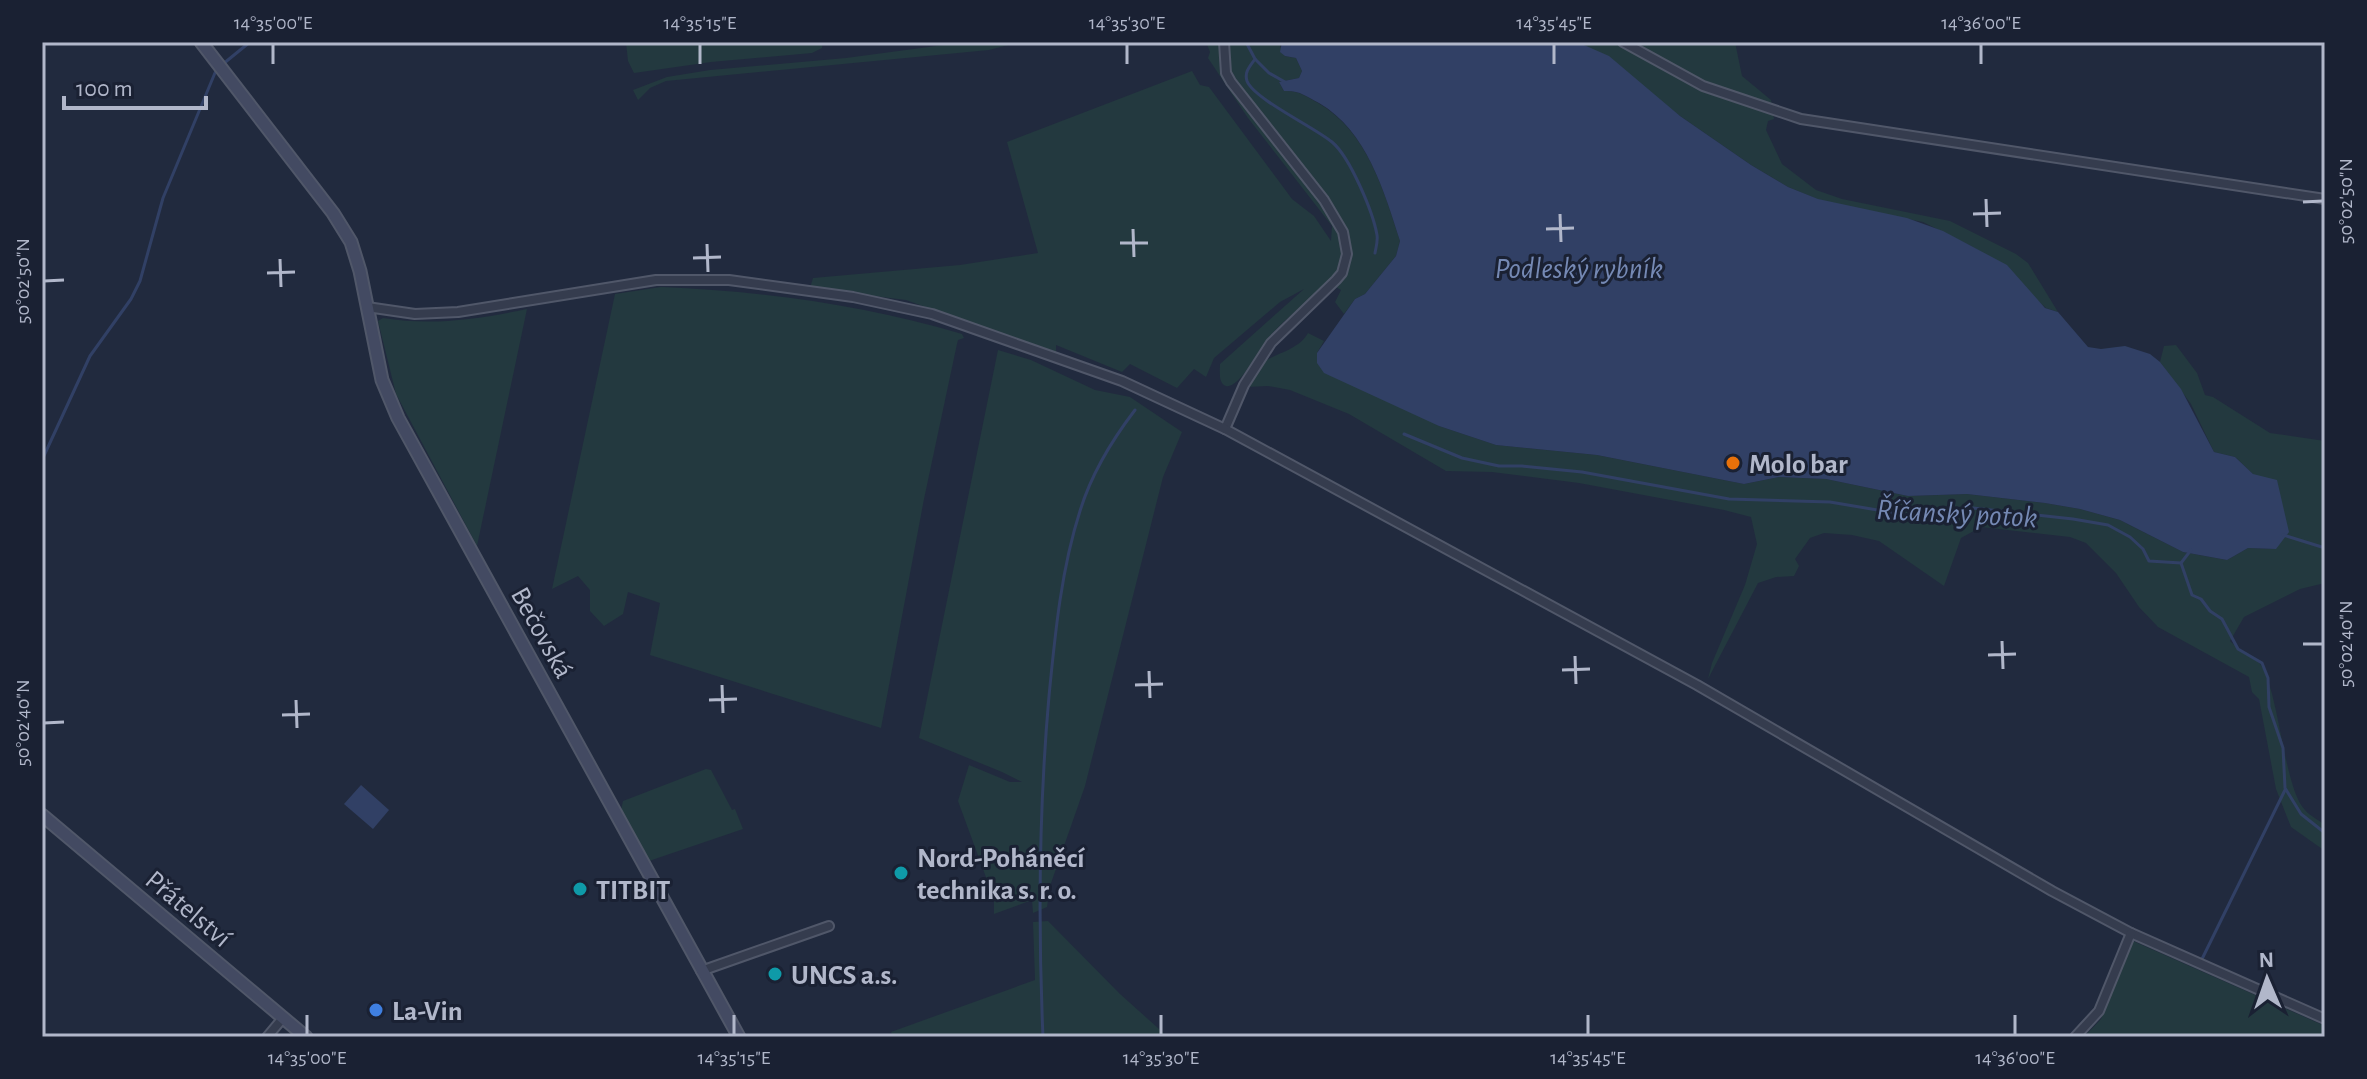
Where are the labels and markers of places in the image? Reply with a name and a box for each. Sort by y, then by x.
place label: Molo bar [1749,451,1848,479]
marker: Molo bar [1724,454,1742,472]
place label: Nord-Poháněcí technika s. r. o. [917,845,1085,905]
marker: Nord-Poháněcí technika s. r. o. [892,864,910,882]
place label: TITBIT [596,877,670,905]
marker: TITBIT [571,880,589,898]
place label: UNCS a.s. [791,962,897,990]
marker: UNCS a.s. [766,965,784,983]
place label: La-Vin [392,998,463,1026]
marker: La-Vin [367,1001,385,1019]

